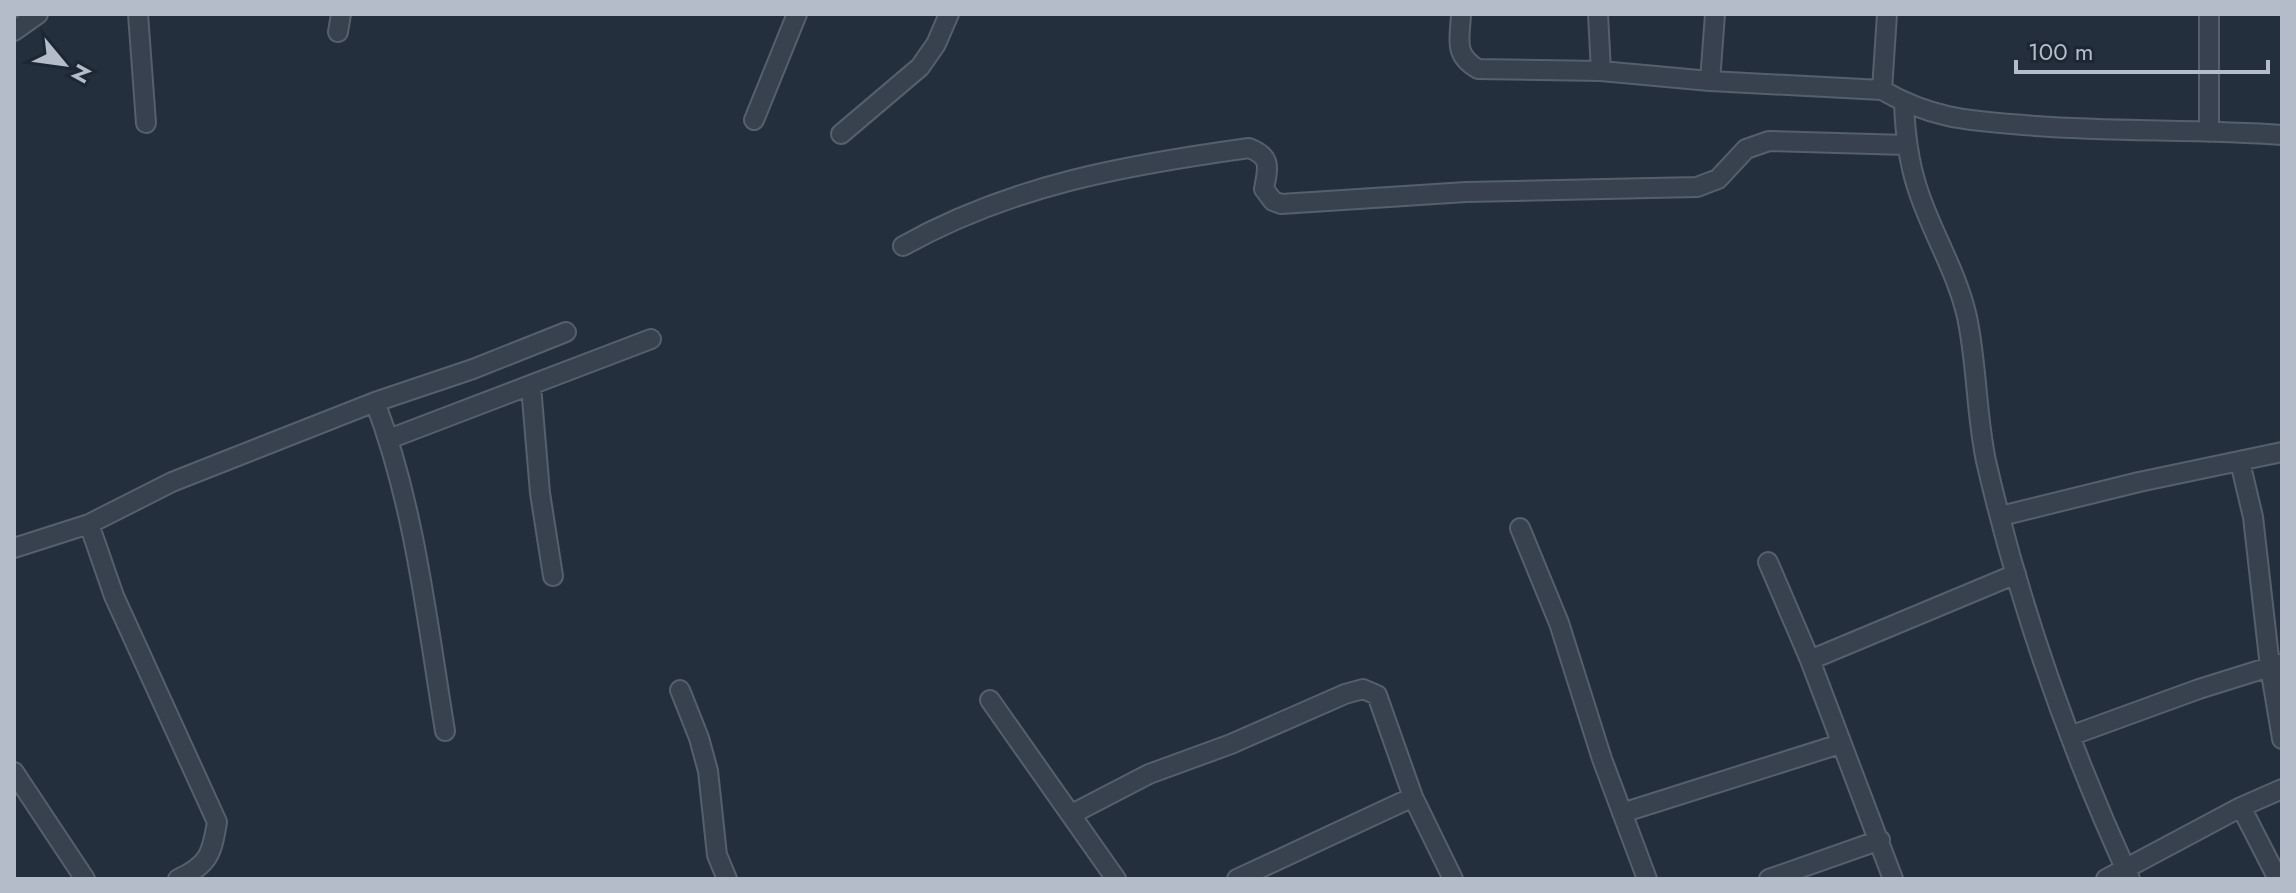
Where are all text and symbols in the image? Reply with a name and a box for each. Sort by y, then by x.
north arrow [24,24,104,104]
scale bar [2016,24,2268,74]
text: 100 m [2028,34,2094,69]
text: N [63,58,100,89]

